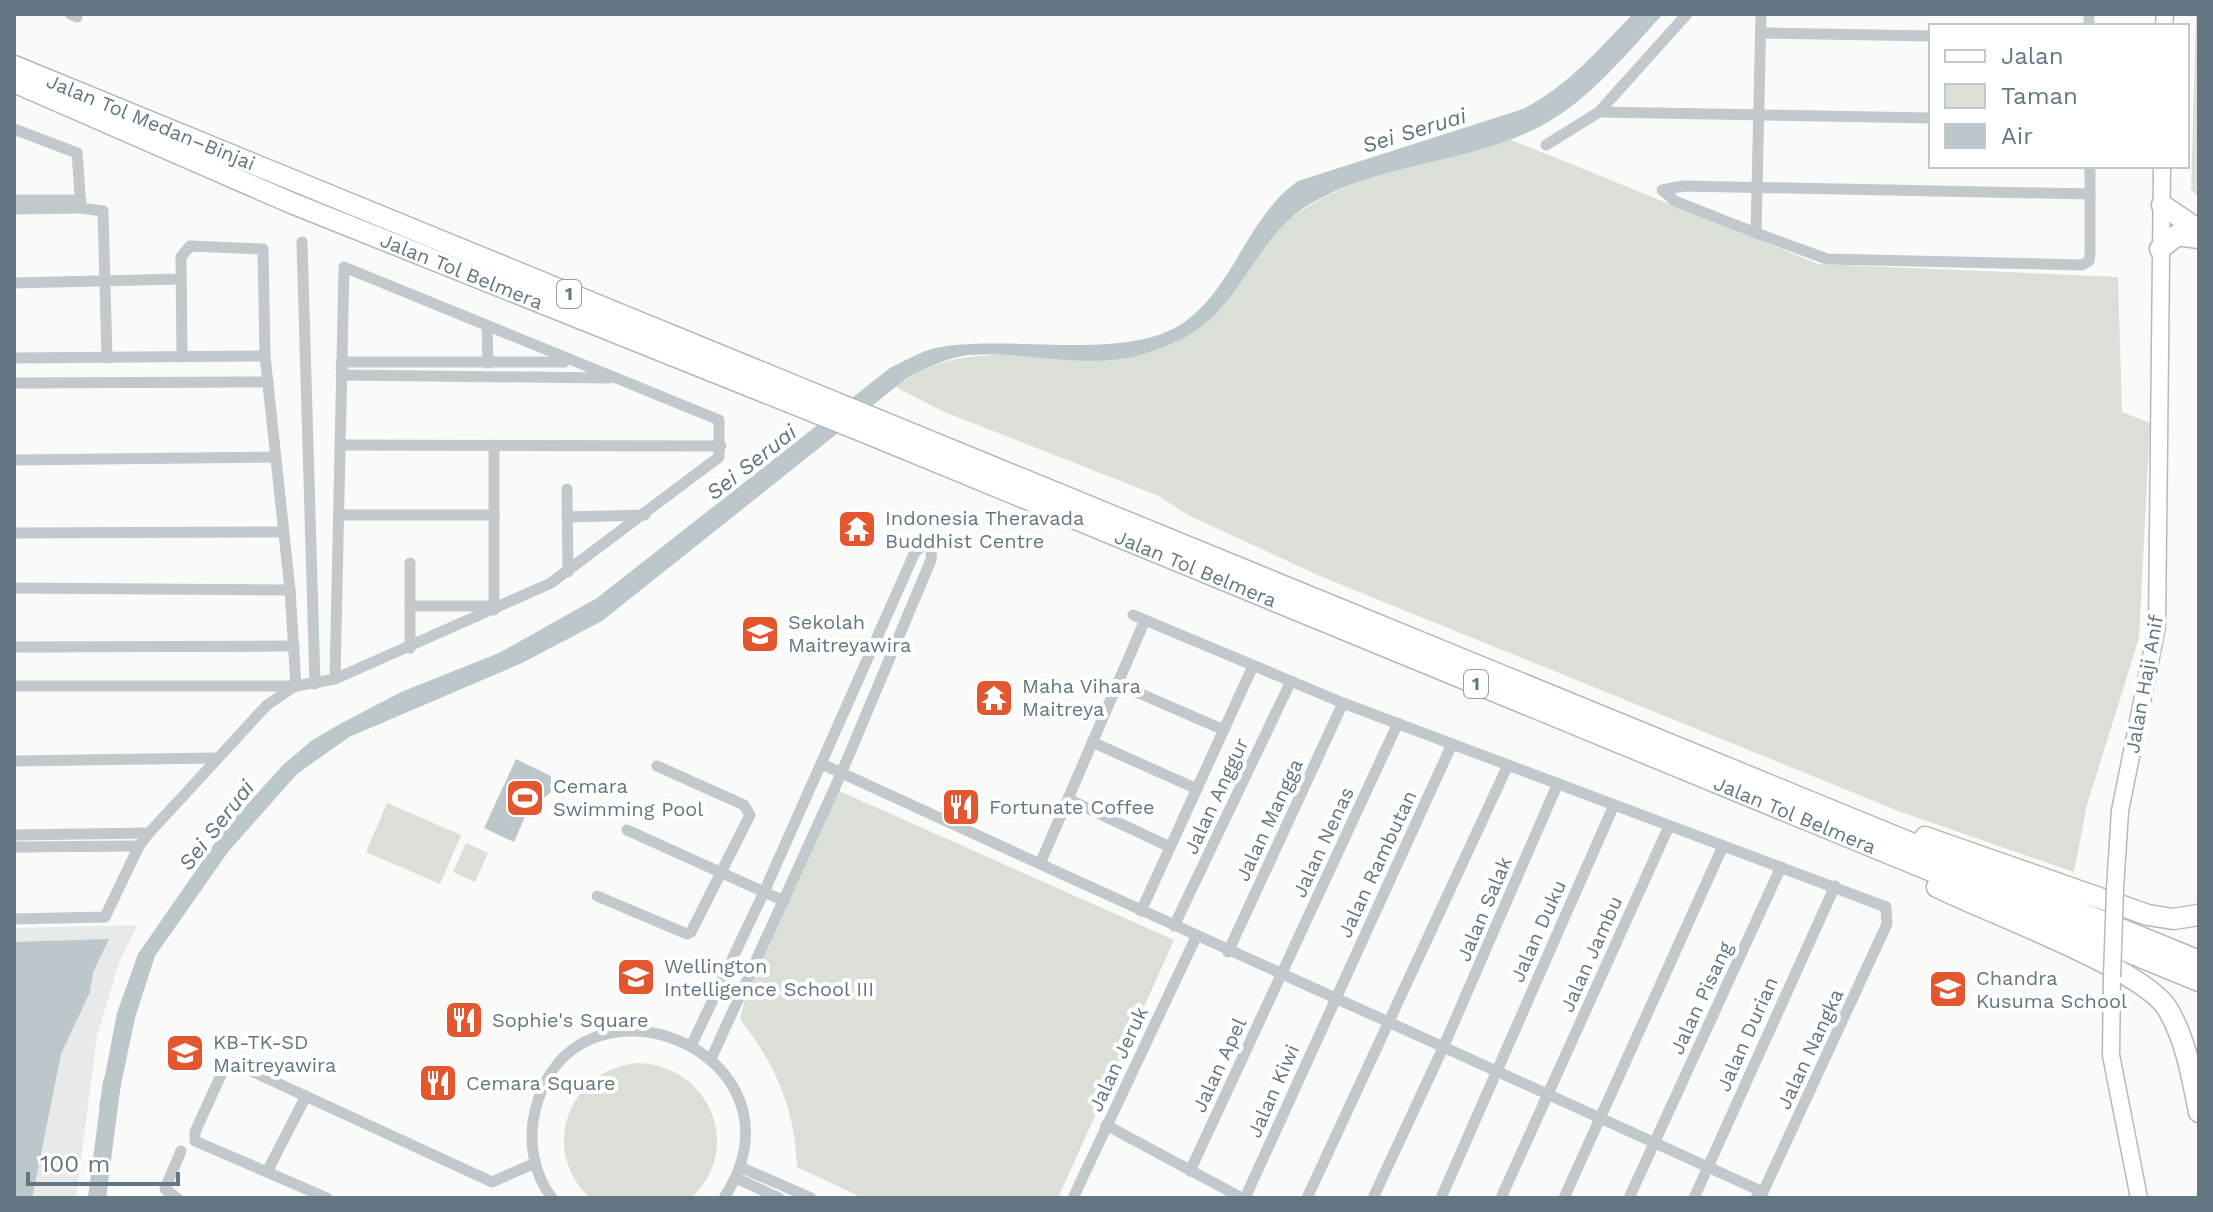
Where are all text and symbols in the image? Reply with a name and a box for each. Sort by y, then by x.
legend [1929,24,2189,168]
text: Jalan [2001,42,2064,70]
street label: Jalan Tol Medan–Binjai [43,69,259,176]
text: Taman [2001,82,2078,110]
water label: Sei Seruai [1359,102,1470,158]
text: Air [2001,122,2033,150]
street label: Jalan Tol Belmera [377,228,546,314]
road number: 1 [557,280,581,308]
water label: Sei Seruai [701,419,802,505]
place label: Indonesia Theravada Buddhist Centre [885,506,1084,553]
temple icon: Indonesia Theravada Buddhist Centre [836,508,878,550]
street label: Jalan Tol Belmera [1111,524,1280,612]
place label: Sekolah Maitreyawira [788,610,911,657]
school or university icon: Sekolah Maitreyawira [739,613,781,655]
street label: Jalan Haji Anif [2120,613,2168,755]
road number: 1 [1464,670,1488,698]
place label: Maha Vihara Maitreya [1022,674,1141,721]
temple icon: Maha Vihara Maitreya [973,677,1015,719]
street label: Jalan Anggur [1179,734,1253,858]
street label: Jalan Mangga [1230,755,1308,885]
street label: Jalan Tol Belmera [1710,771,1880,859]
water label: Sei Seruai [174,774,260,875]
place label: Cemara Swimming Pool [553,774,703,821]
sports icon: Cemara Swimming Pool [504,777,546,819]
street label: Jalan Nenas [1287,783,1359,901]
restaurant icon: Fortunate Coffee [940,786,982,828]
street label: Jalan Rambutan [1332,787,1422,941]
place label: Fortunate Coffee [989,795,1154,819]
street label: Jalan Salak [1451,853,1517,965]
street label: Jalan Duku [1505,876,1571,986]
street label: Jalan Jambu [1555,892,1627,1016]
street label: Jalan Pisang [1664,938,1738,1058]
place label: Wellington Intelligence School III [664,954,874,1001]
school or university icon: Wellington Intelligence School III [615,956,657,998]
place label: Chandra Kusuma School [1976,966,2127,1013]
school or university icon: Chandra Kusuma School [1927,968,1969,1010]
street label: Jalan Durian [1711,973,1783,1095]
street label: Jalan Nangka [1772,985,1848,1113]
restaurant icon: Sophie's Square [443,999,485,1041]
street label: Jalan Jeruk [1083,1003,1153,1115]
place label: Sophie's Square [492,1008,648,1032]
street label: Jalan Apel [1187,1014,1251,1116]
place label: KB-TK-SD Maitreyawira [213,1030,336,1077]
school or university icon: KB-TK-SD Maitreyawira [164,1032,206,1074]
street label: Jalan Kiwi [1242,1041,1304,1141]
restaurant icon: Cemara Square [417,1062,459,1104]
place label: Cemara Square [466,1071,616,1095]
scale bar [28,1136,178,1186]
text: 100 m [40,1150,110,1178]

